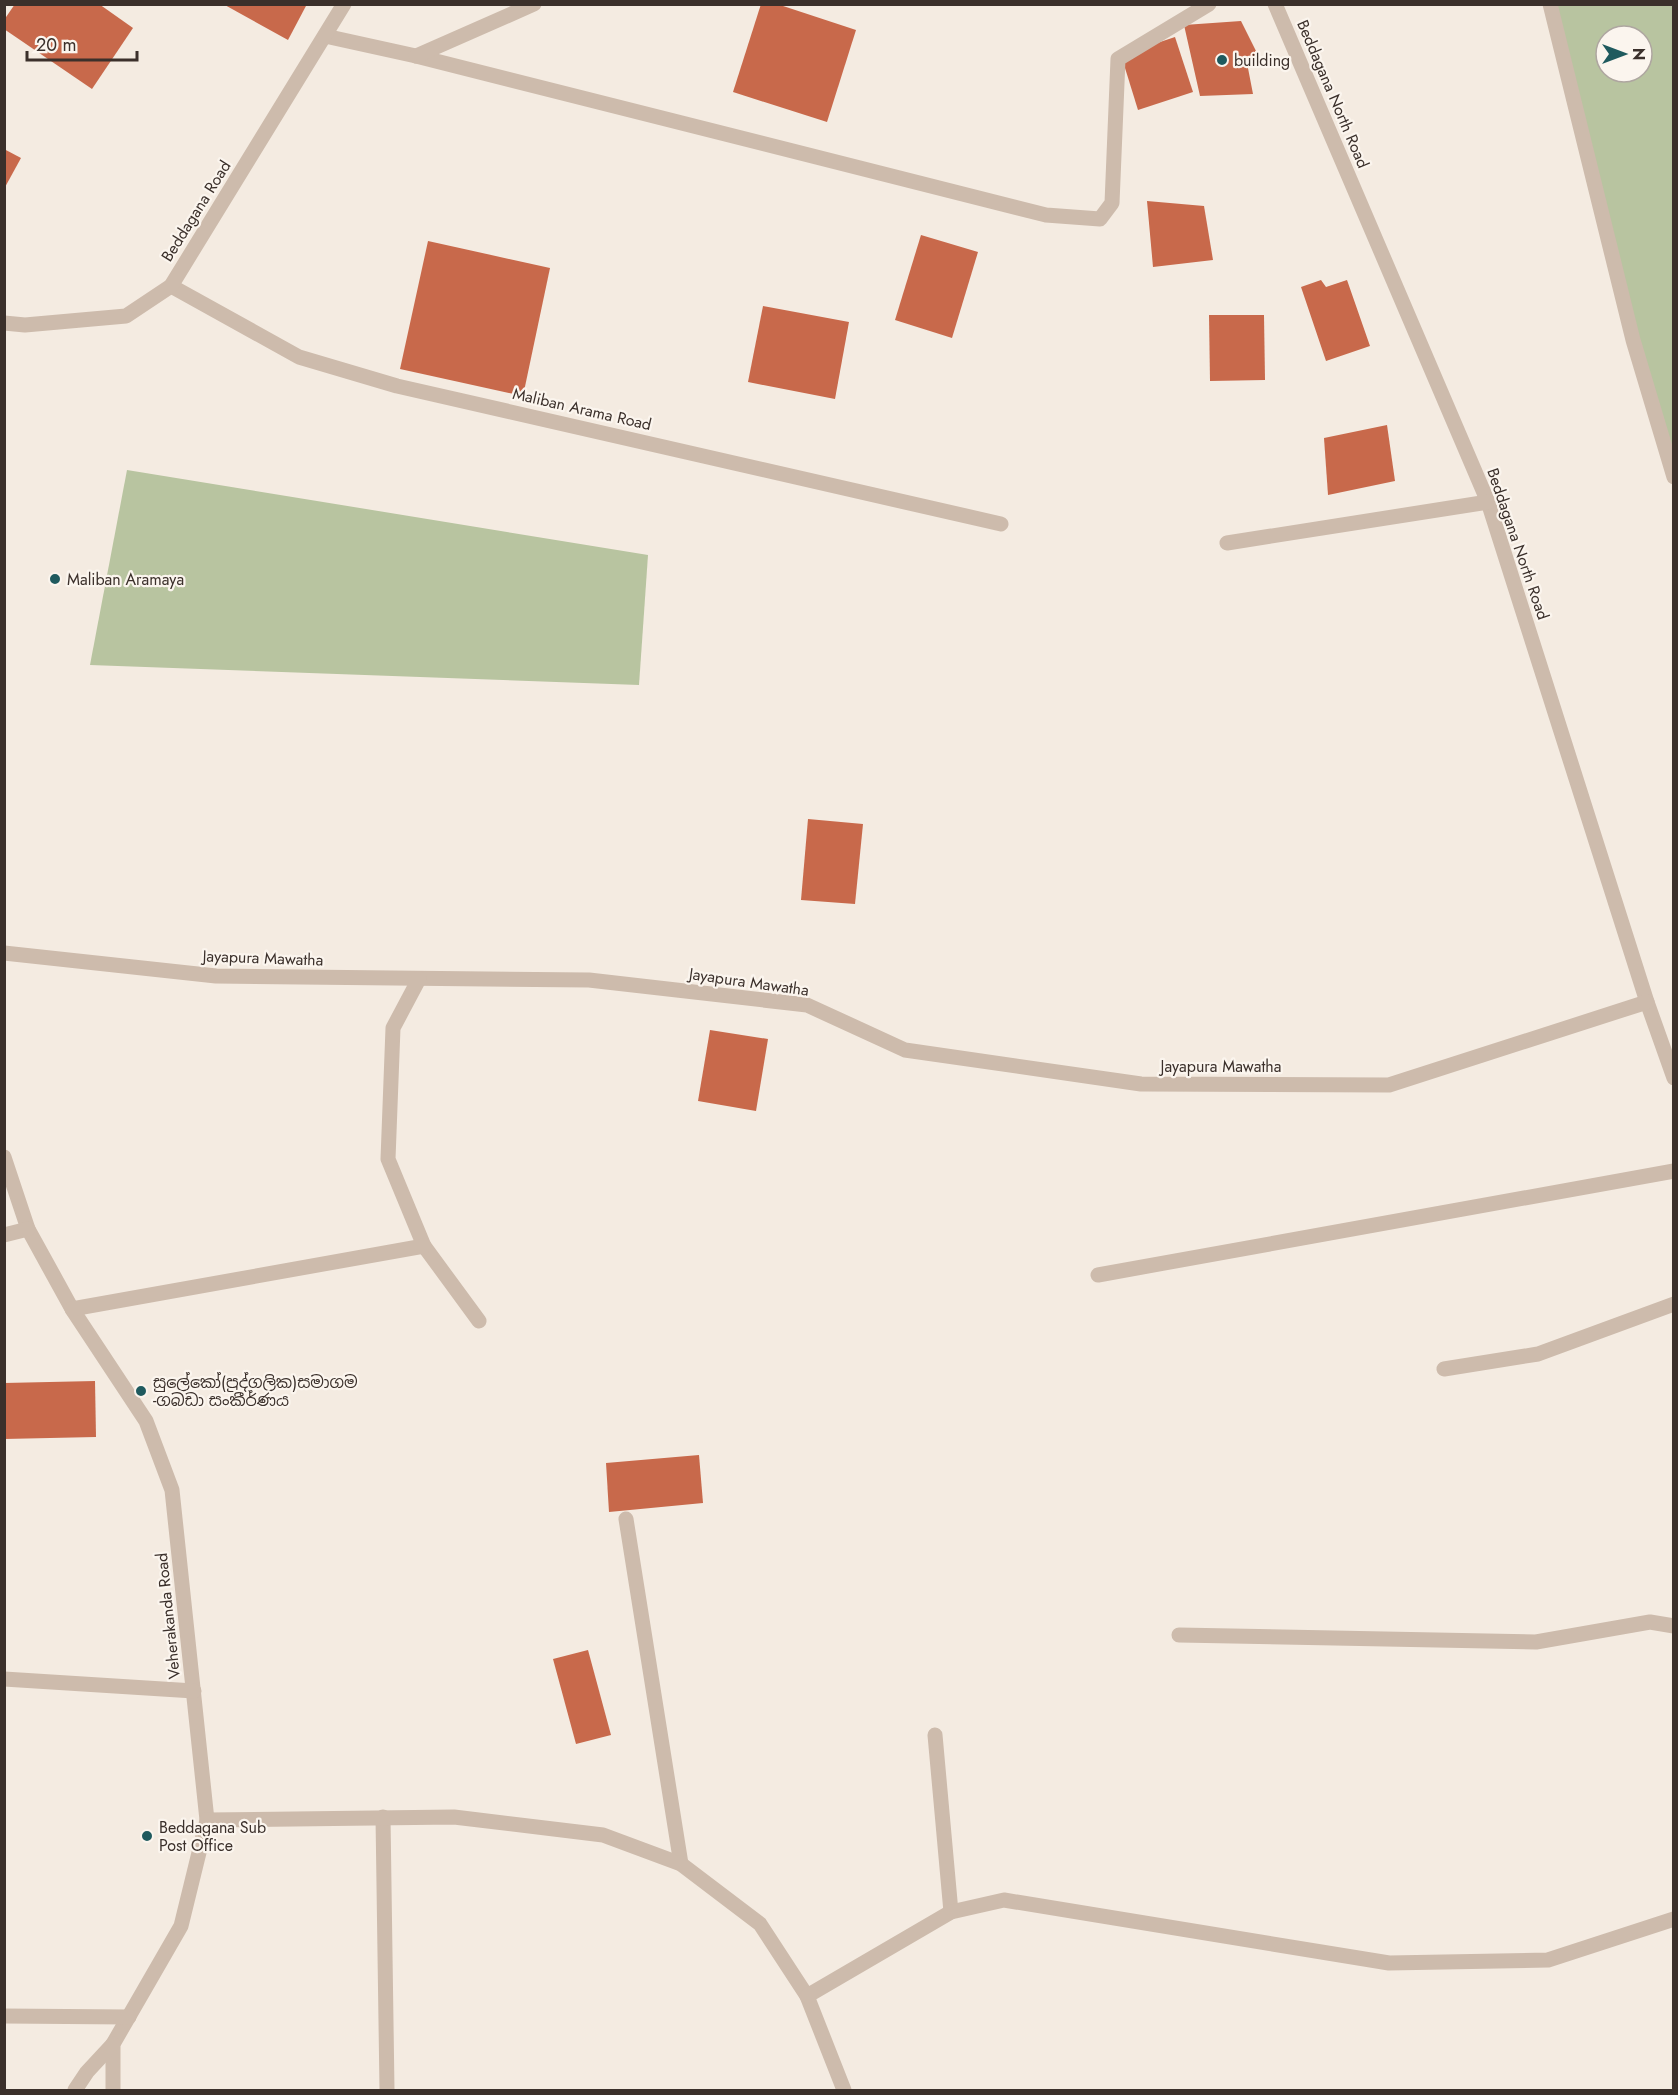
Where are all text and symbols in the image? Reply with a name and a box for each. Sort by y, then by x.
street label: Beddagana North Road [1291,16,1375,172]
scale bar [27,24,136,62]
north arrow [1594,24,1654,84]
text: 20 m [36,32,76,58]
text: N [1627,48,1650,60]
place label: building [1234,49,1290,72]
marker: building [1215,53,1229,67]
street label: Beddagana Road [156,156,236,266]
street label: Maliban Arama Road [510,382,654,436]
street label: Beddagana North Road [1481,465,1555,623]
place label: Maliban Aramaya [67,568,184,591]
marker: Maliban Aramaya [48,572,62,586]
street label: Jayapura Mawatha [200,944,324,972]
street label: Jayapura Mawatha [686,962,810,1002]
street label: Jayapura Mawatha [1159,1055,1281,1078]
place label: සුලේකෝ(පුද්ගලික)සමාගම -ගබඩා සංකීර්ණය [153,1371,358,1412]
marker: සුලේකෝ(පුද්ගලික)සමාගම -ගබඩා සංකීර්ණය [134,1384,148,1398]
street label: Veherakanda Road [150,1552,186,1680]
place label: Beddagana Sub Post Office [159,1816,266,1857]
marker: Beddagana Sub Post Office [140,1829,154,1843]

